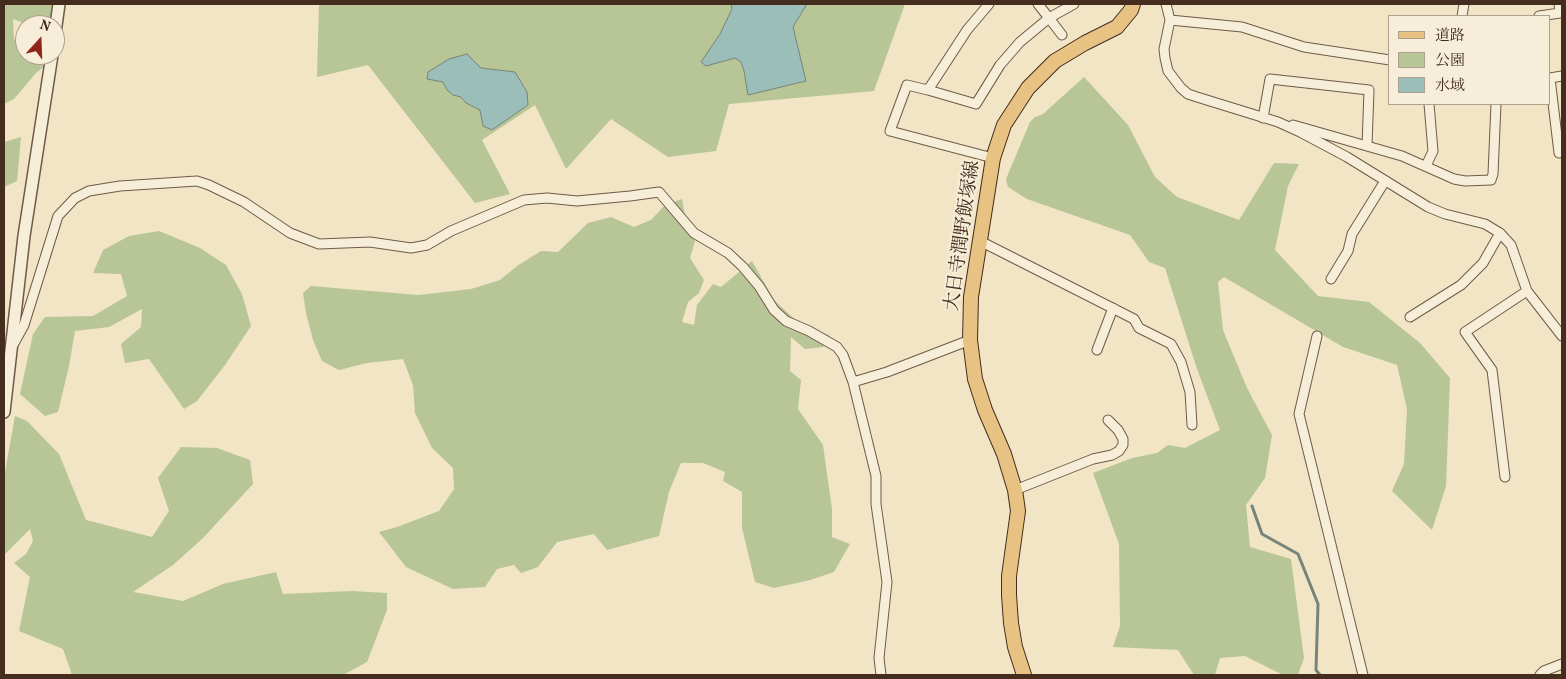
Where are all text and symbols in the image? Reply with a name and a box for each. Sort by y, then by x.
north arrow [15,15,65,65]
legend [1388,15,1551,105]
text: N [37,16,53,37]
text: 道路 [1435,26,1465,47]
text: 公園 [1435,51,1465,72]
text: 水域 [1435,76,1465,97]
street label: 大日寺潤野飯塚線 [942,159,986,313]

